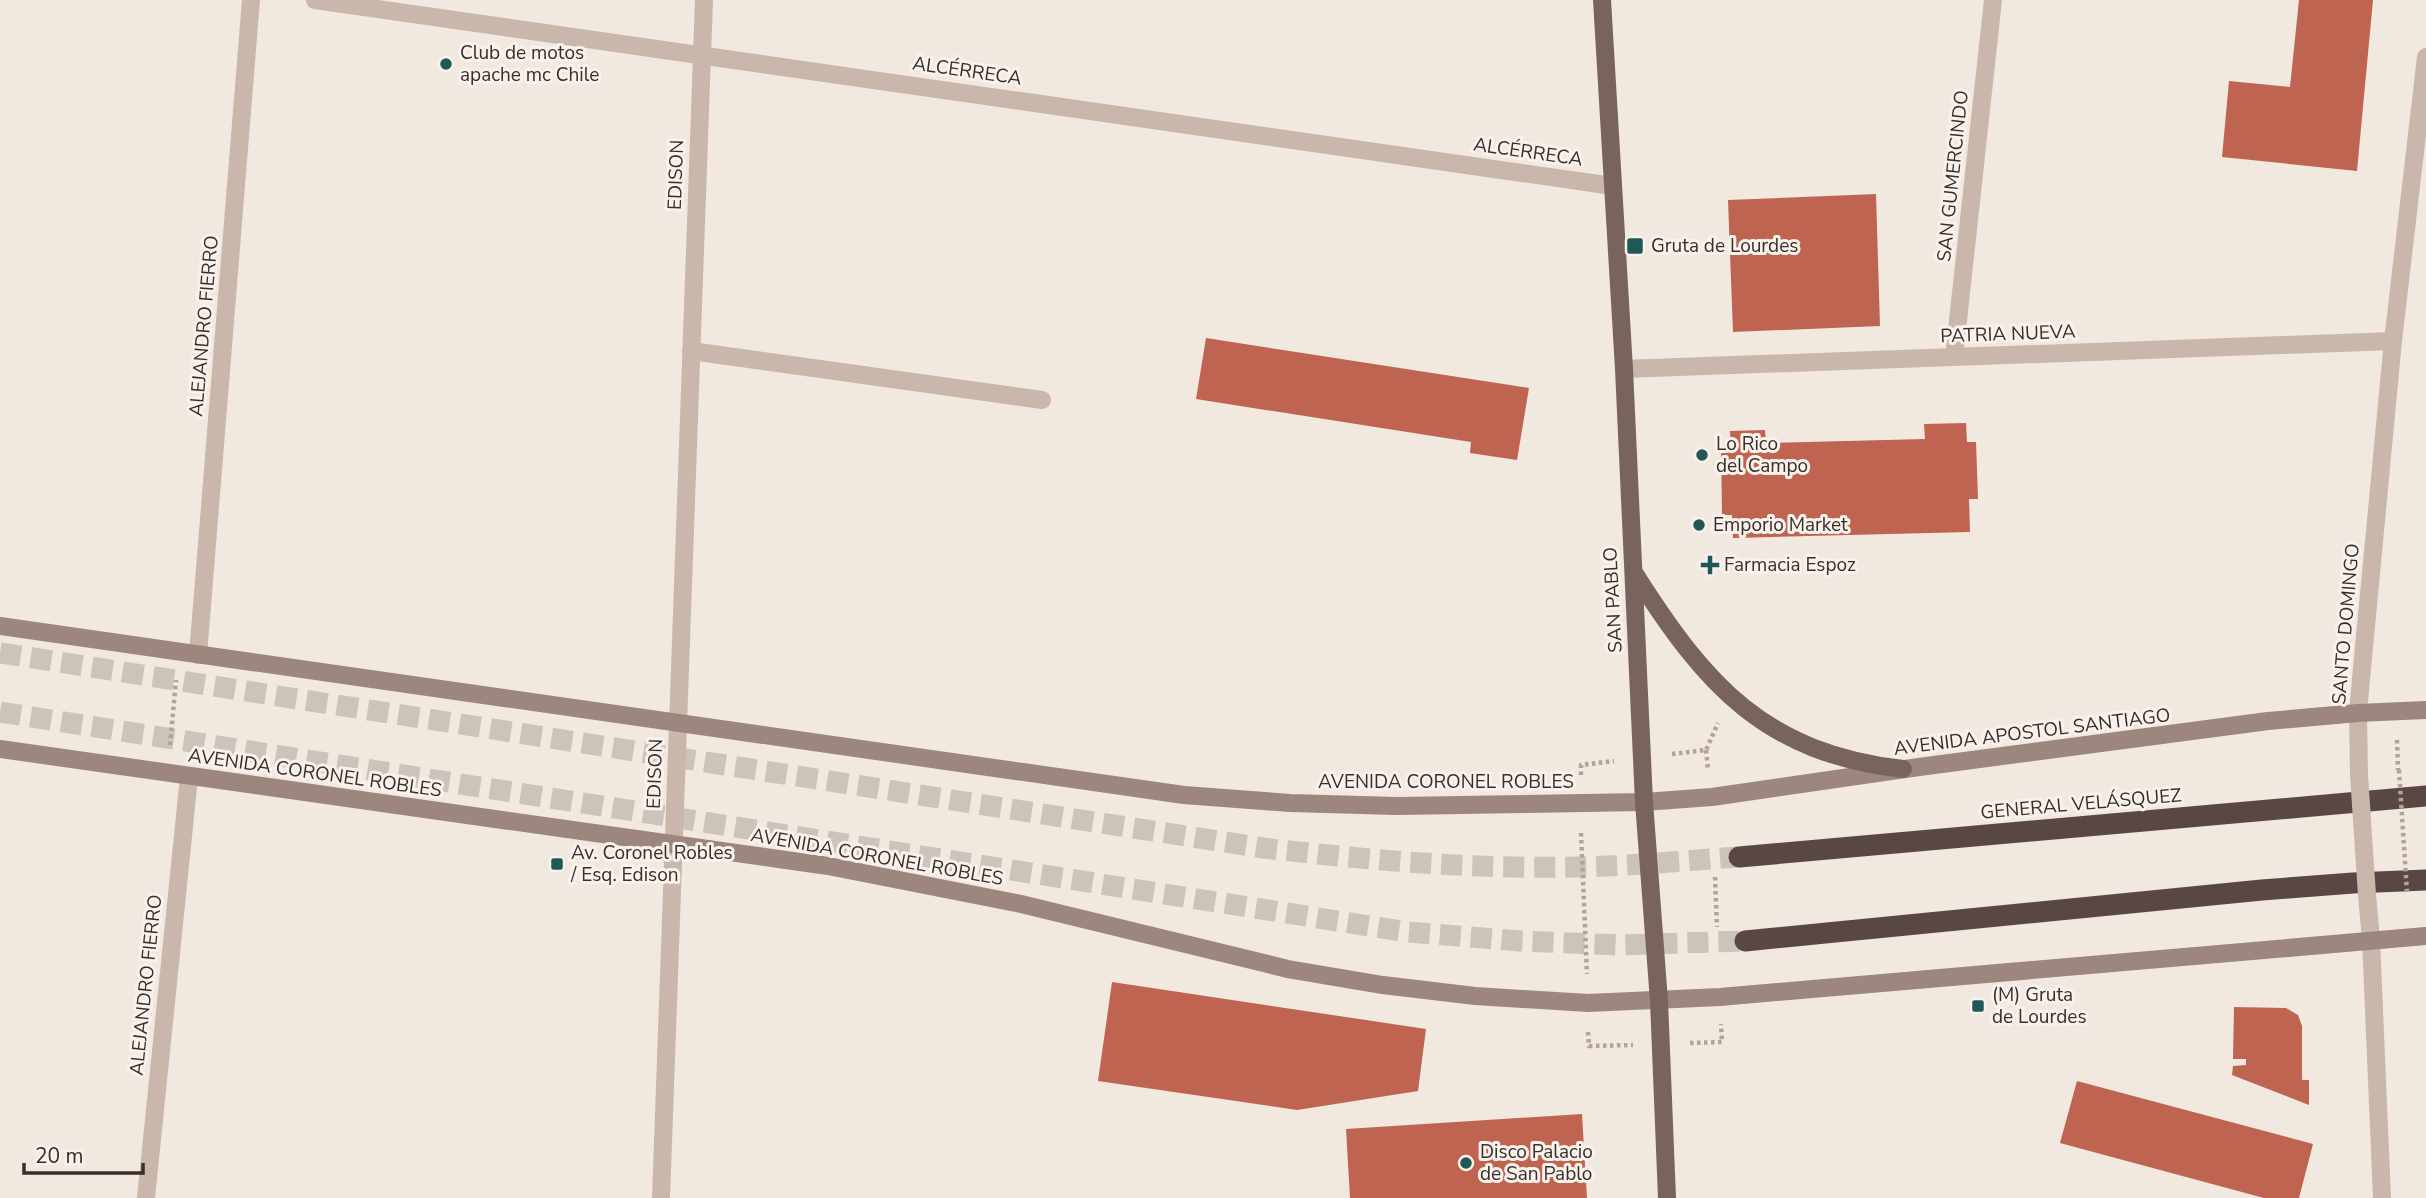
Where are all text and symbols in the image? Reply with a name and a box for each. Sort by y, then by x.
place label: Club de motos apache mc Chile [460,40,599,88]
street label: ALCÉRRECA [911,50,1023,92]
marker: Club de motos apache mc Chile [438,56,454,72]
street label: SAN GUMERCINDO [1931,89,1975,263]
street label: ALCÉRRECA [1472,131,1584,173]
street label: EDISON [662,139,690,211]
place label: Gruta de Lourdes [1651,233,1798,259]
street label: ALEJANDRO FIERRO [183,234,225,418]
marker: Gruta de Lourdes [1625,236,1645,256]
street label: PATRIA NUEVA [1940,319,2076,349]
place label: Lo Rico del Campo [1716,431,1808,479]
marker: Lo Rico del Campo [1694,447,1710,463]
place label: Emporio Market [1713,512,1848,538]
marker: Emporio Market [1691,517,1707,533]
street label: SANTO DOMINGO [2326,542,2366,706]
street label: SAN PABLO [1597,546,1629,654]
place label: Farmacia Espoz [1724,552,1856,578]
marker: Farmacia Espoz [1702,557,1718,573]
street label: AVENIDA APOSTOL SANTIAGO [1892,702,2172,762]
street label: EDISON [641,738,669,810]
street label: AVENIDA CORONEL ROBLES [186,742,444,804]
street label: AVENIDA CORONEL ROBLES [1318,769,1574,795]
street label: GENERAL VELÁSQUEZ [1979,782,2183,826]
street label: AVENIDA CORONEL ROBLES [749,822,1005,892]
place label: Av. Coronel Robles / Esq. Edison [570,840,733,888]
marker: Av. Coronel Robles / Esq. Edison [549,856,565,872]
street label: ALEJANDRO FIERRO [124,893,168,1077]
place label: (M) Gruta de Lourdes [1992,982,2087,1030]
marker: (M) Gruta de Lourdes [1970,998,1986,1014]
scale bar [24,1132,144,1176]
place label: Disco Palacio de San Pablo [1480,1139,1593,1187]
text: 20 m [35,1142,84,1170]
marker: Disco Palacio de San Pablo [1458,1155,1474,1171]

